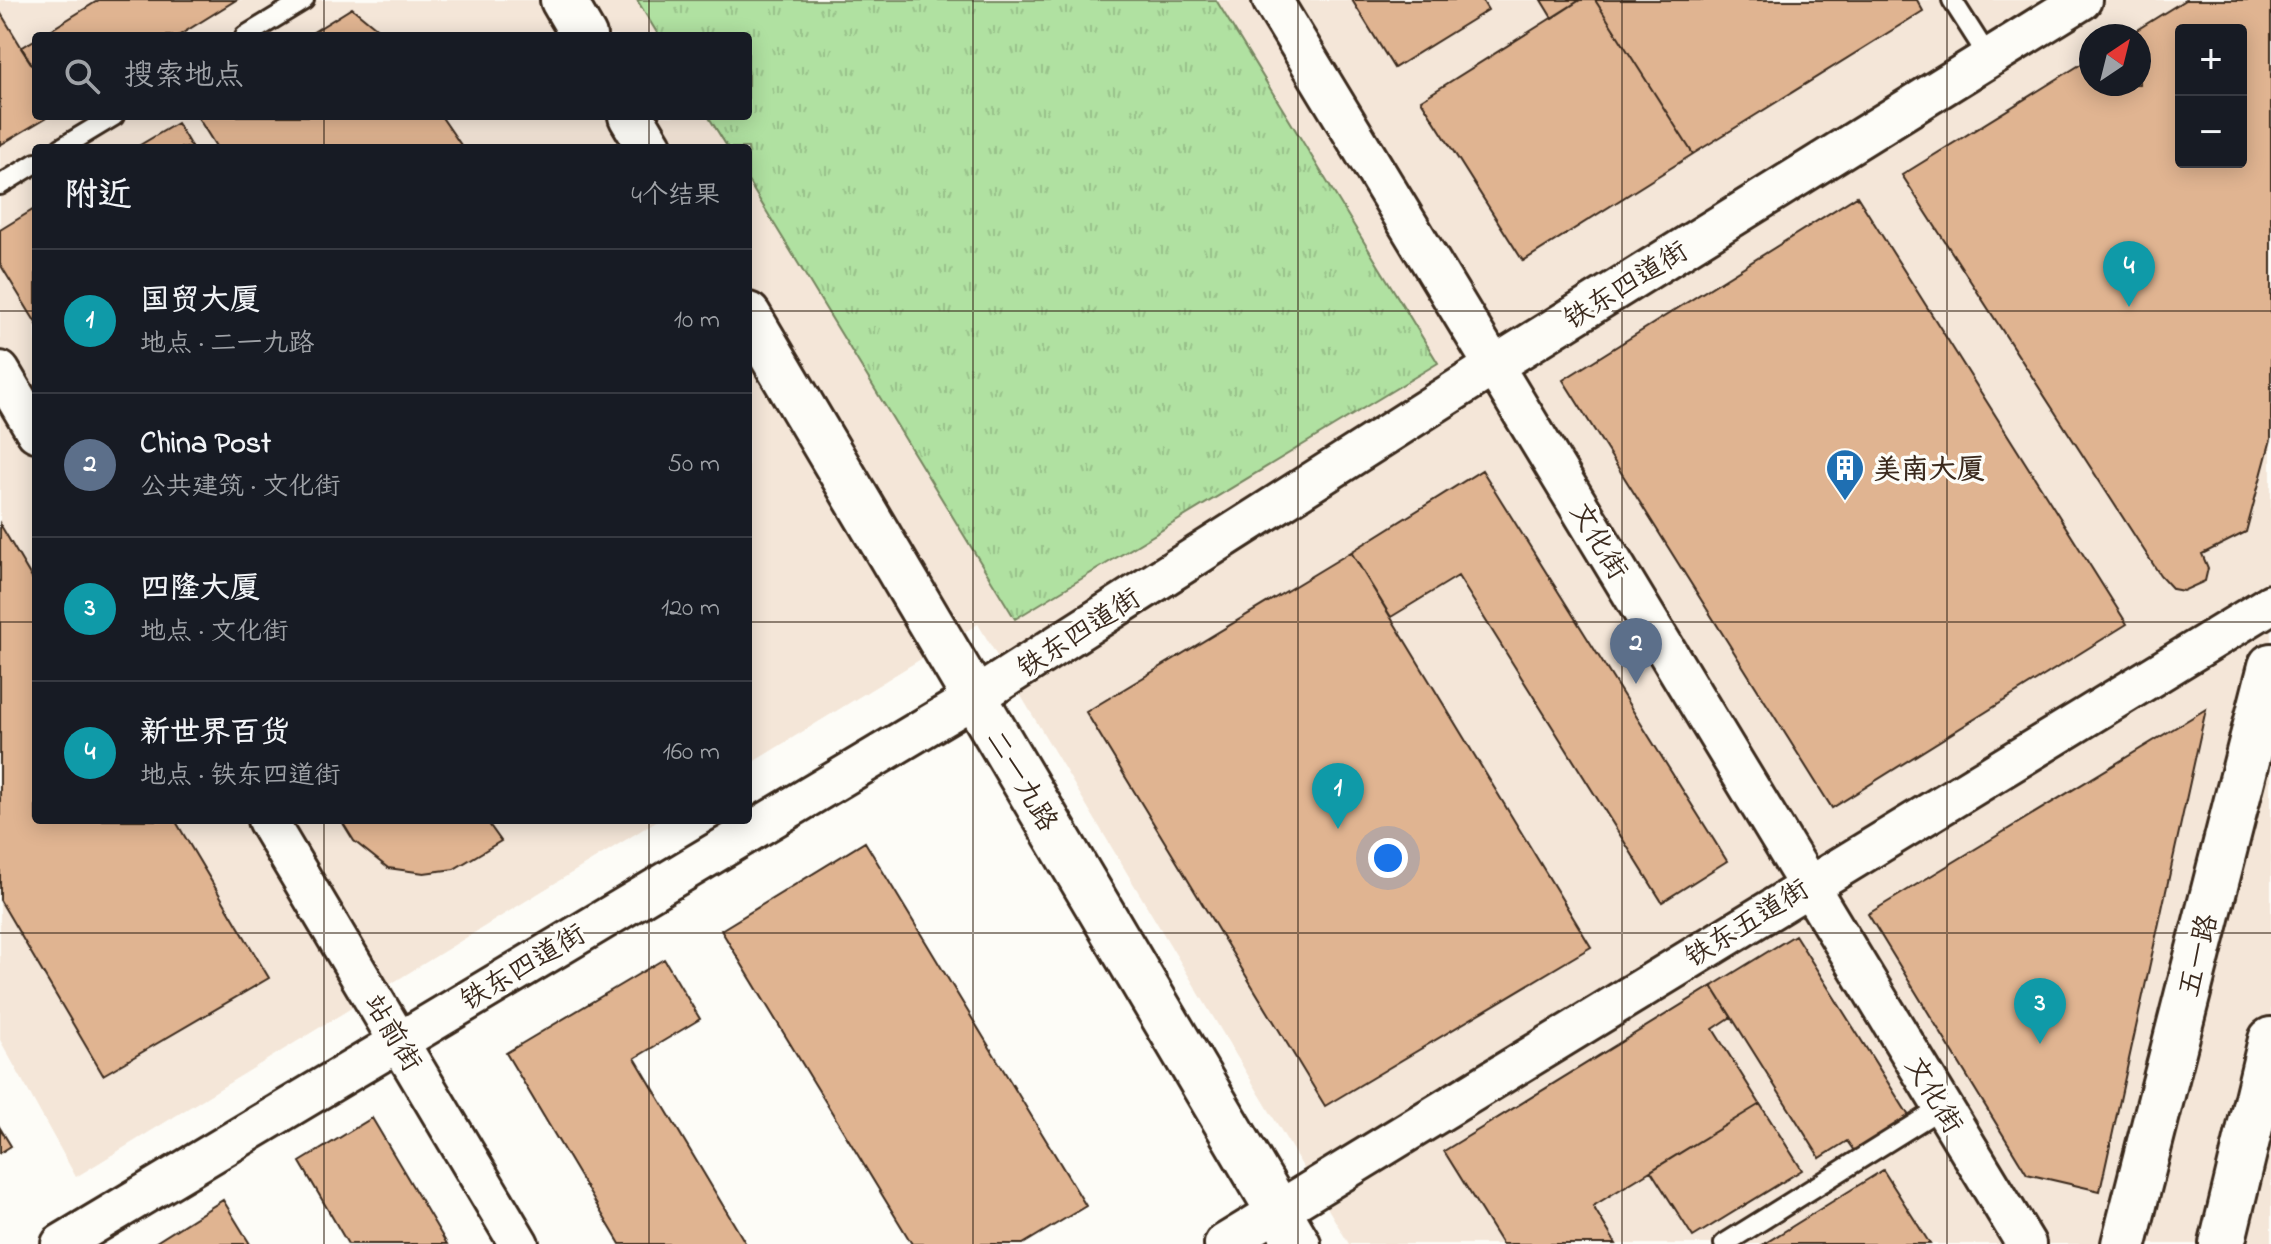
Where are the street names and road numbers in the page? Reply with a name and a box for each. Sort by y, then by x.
street label: 铁东四道街 [1557,232,1697,341]
street label: 文化街 [1558,495,1636,588]
street label: 铁东四道街 [1010,580,1150,690]
street label: 二一九路 [974,723,1066,840]
street label: 铁东五道街 [1678,870,1818,979]
street label: 五一路 [2170,910,2230,1002]
street label: 铁东四道街 [453,915,594,1023]
street label: 站前街 [352,987,430,1080]
street label: 文化街 [1893,1049,1971,1142]

